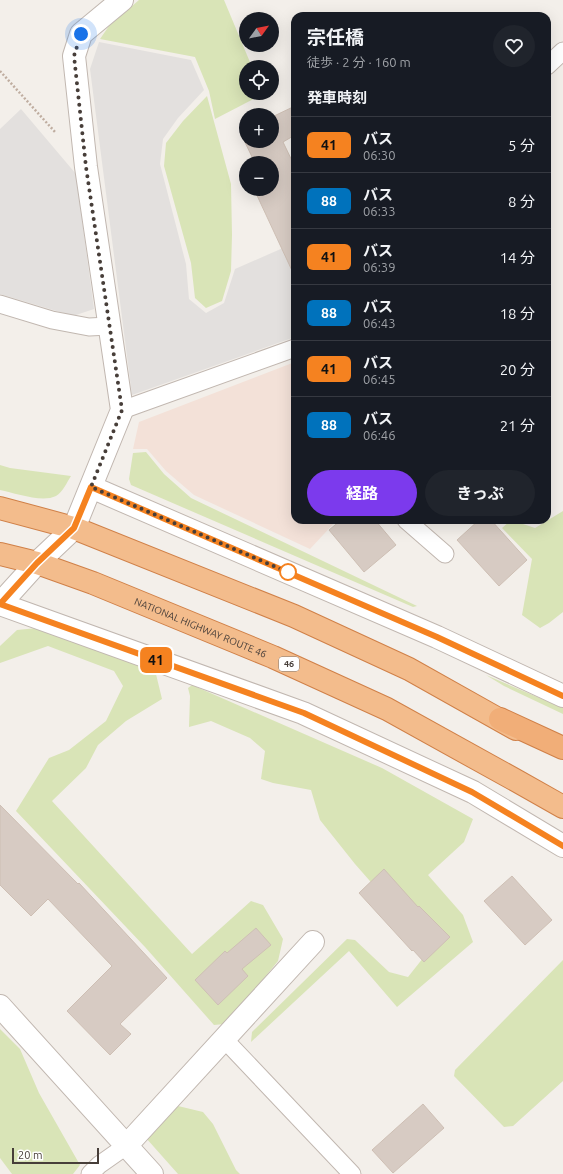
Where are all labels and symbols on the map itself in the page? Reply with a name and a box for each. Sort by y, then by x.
north arrow [239,12,279,52]
your location [71,24,91,44]
unlabelled marker [279,563,297,581]
street label: NATIONAL HIGHWAY ROUTE 46 [133,596,269,660]
line badge: 41 [138,647,174,673]
road number: 46 [279,657,299,671]
scale bar [12,1146,99,1165]

